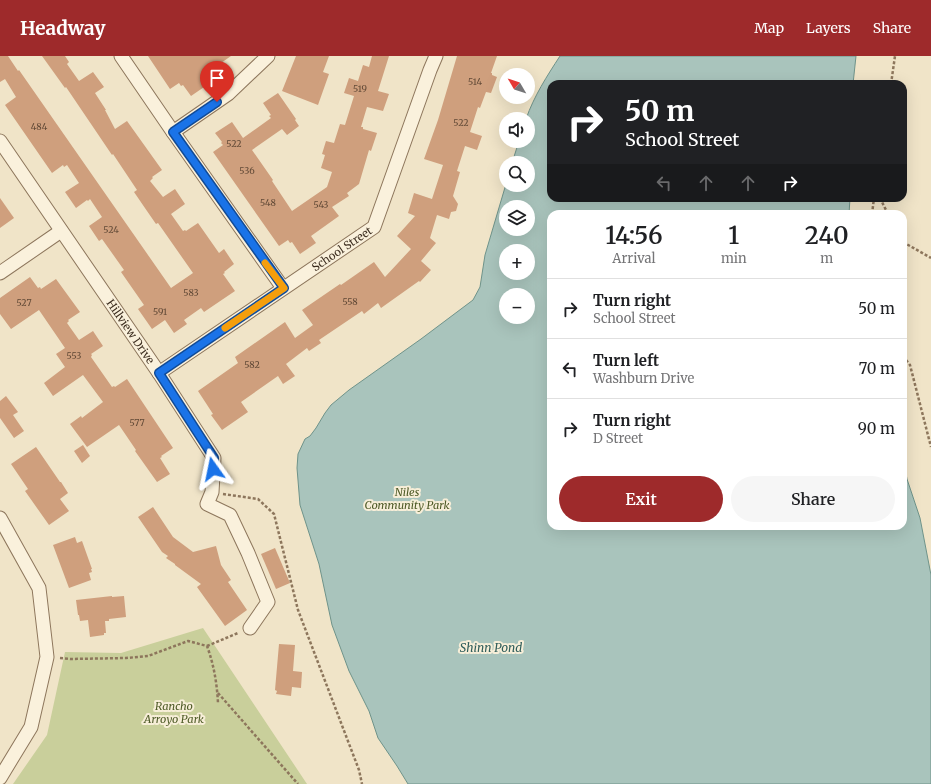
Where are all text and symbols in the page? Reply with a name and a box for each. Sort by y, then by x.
text: Headway [20,16,106,40]
text: Map [754,19,784,37]
text: Layers [806,19,851,37]
text: Share [873,19,911,37]
pin [200,61,234,102]
icon: arrive [206,67,228,89]
north arrow [499,68,535,104]
map controls [499,68,535,324]
house number: 514 [468,76,482,87]
house number: 519 [353,83,367,94]
text: 50 m [625,93,694,129]
icon: right [559,96,611,148]
button: sound [499,112,535,148]
house number: 522 [453,117,469,128]
house number: 484 [31,121,48,132]
text: School Street [625,128,739,151]
house number: 522 [226,138,242,149]
button: search [499,156,535,192]
house number: 536 [239,165,255,176]
icon: left [653,172,675,194]
icon: ahead [695,172,717,194]
icon: ahead [737,172,759,194]
icon: right [779,172,801,194]
house number: 548 [260,197,276,208]
house number: 543 [313,199,329,210]
button: layers [499,200,535,236]
text: 14:56 [605,220,663,251]
text: 1 [728,220,739,251]
text: 240 [805,220,849,251]
street label: School Street [309,223,375,274]
house number: 524 [103,224,119,235]
button: + [499,244,535,280]
text: Arrival [612,250,656,267]
text: min [721,250,747,267]
text: m [820,250,833,267]
house number: 583 [183,287,199,298]
button: − [499,288,535,324]
text: Turn right [593,291,671,310]
house number: 558 [342,296,358,307]
house number: 527 [16,297,32,308]
street label: Hillview Drive [104,297,158,367]
icon: right [559,298,581,320]
text: 50 m [858,299,895,318]
house number: 591 [153,306,167,317]
text: School Street [593,310,676,327]
house number: 553 [67,350,81,361]
text: Turn left [593,351,659,370]
icon: left [559,358,581,380]
house number: 582 [244,359,260,370]
text: 70 m [859,359,895,378]
text: Washburn Drive [593,370,694,387]
text: Turn right [593,411,671,430]
house number: 577 [129,417,145,428]
icon: right [559,418,581,440]
text: 90 m [858,419,895,438]
text: D Street [593,430,643,447]
position arrow [192,448,234,490]
button: Exit [559,476,723,522]
button: Share [731,476,895,522]
park label: Niles Community Park [365,485,449,512]
water label: Shinn Pond [460,640,522,655]
park label: Rancho Arroyo Park [143,699,204,726]

